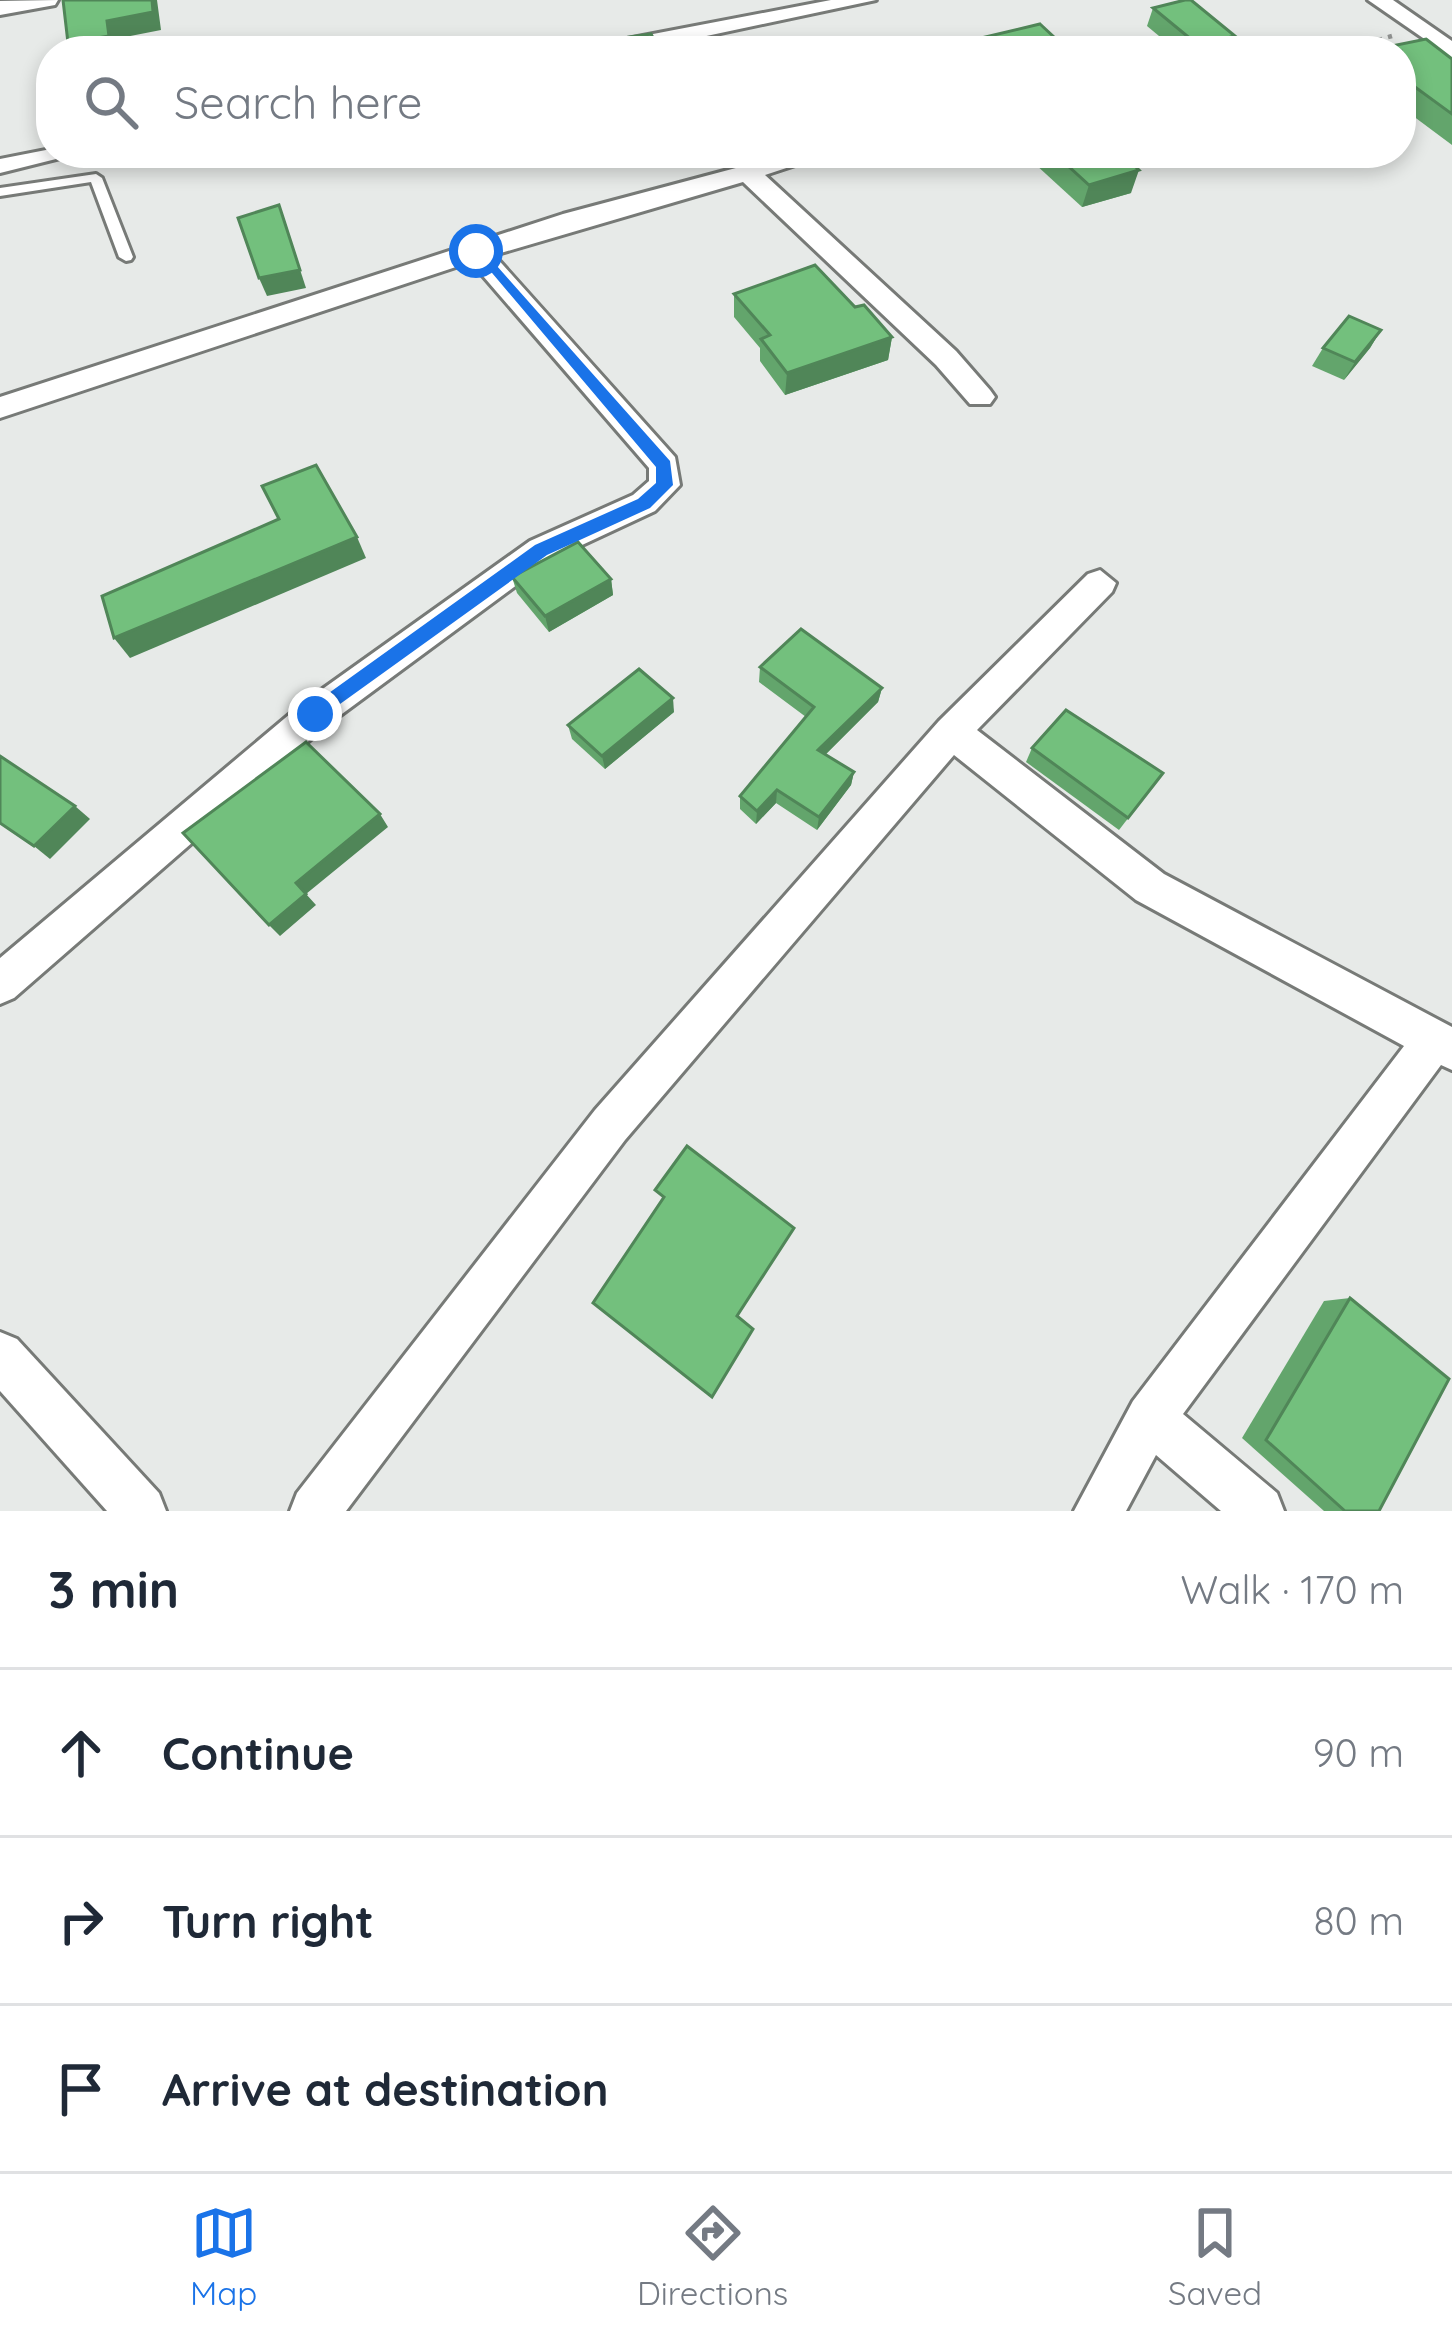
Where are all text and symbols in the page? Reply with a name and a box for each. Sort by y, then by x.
search box [36,36,1416,168]
icon: search [78,69,144,135]
text: Search here [174,74,422,130]
route start [449,224,503,278]
route end [288,687,342,741]
text: 3 min [48,1557,179,1621]
text: Walk · 170 m [1180,1565,1404,1614]
icon: ahead [48,1720,114,1786]
text: Continue [162,1725,354,1781]
text: 90 m [1313,1728,1404,1777]
icon: right [48,1888,114,1954]
text: Turn right [162,1893,374,1949]
text: 80 m [1314,1896,1404,1945]
icon: arrive [48,2056,114,2122]
text: Arrive at destination [162,2061,608,2117]
tab: Map [190,2200,257,2313]
tab: Directions [637,2200,788,2313]
tab: Saved [1168,2200,1262,2313]

